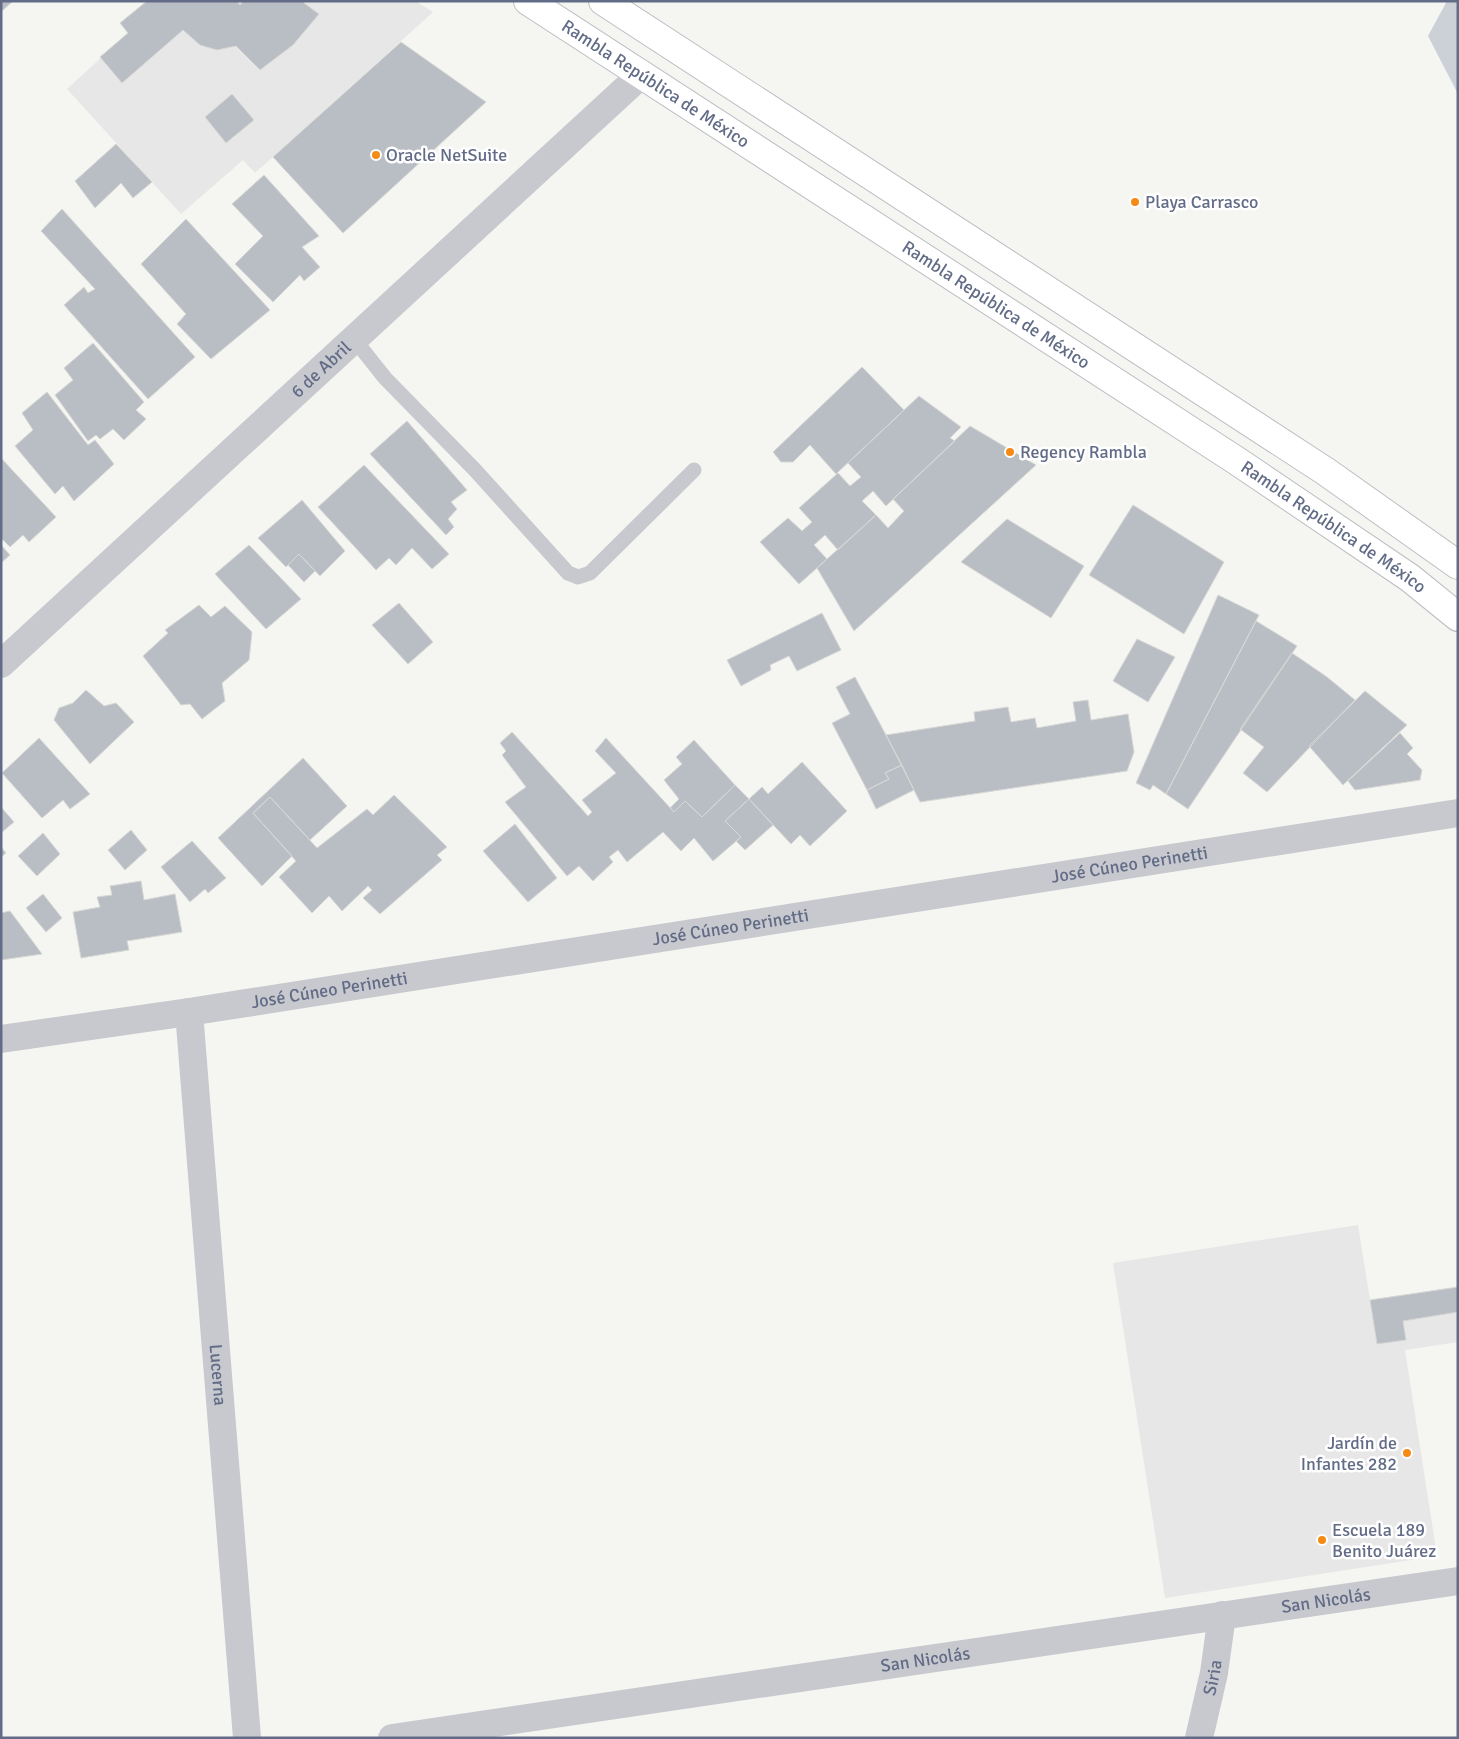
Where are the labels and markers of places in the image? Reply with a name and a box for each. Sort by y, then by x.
place label: Oracle NetSuite [386,144,507,166]
marker: Oracle NetSuite [370,149,382,161]
place label: Playa Carrasco [1145,191,1258,213]
marker: Playa Carrasco [1129,196,1141,208]
place label: Regency Rambla [1020,441,1147,463]
marker: Regency Rambla [1004,446,1016,458]
place label: Jardín de Infantes 282 [1301,1432,1397,1475]
marker: Jardín de Infantes 282 [1401,1447,1413,1459]
place label: Escuela 189 Benito Juárez [1332,1519,1436,1562]
marker: Escuela 189 Benito Juárez [1316,1534,1328,1546]

